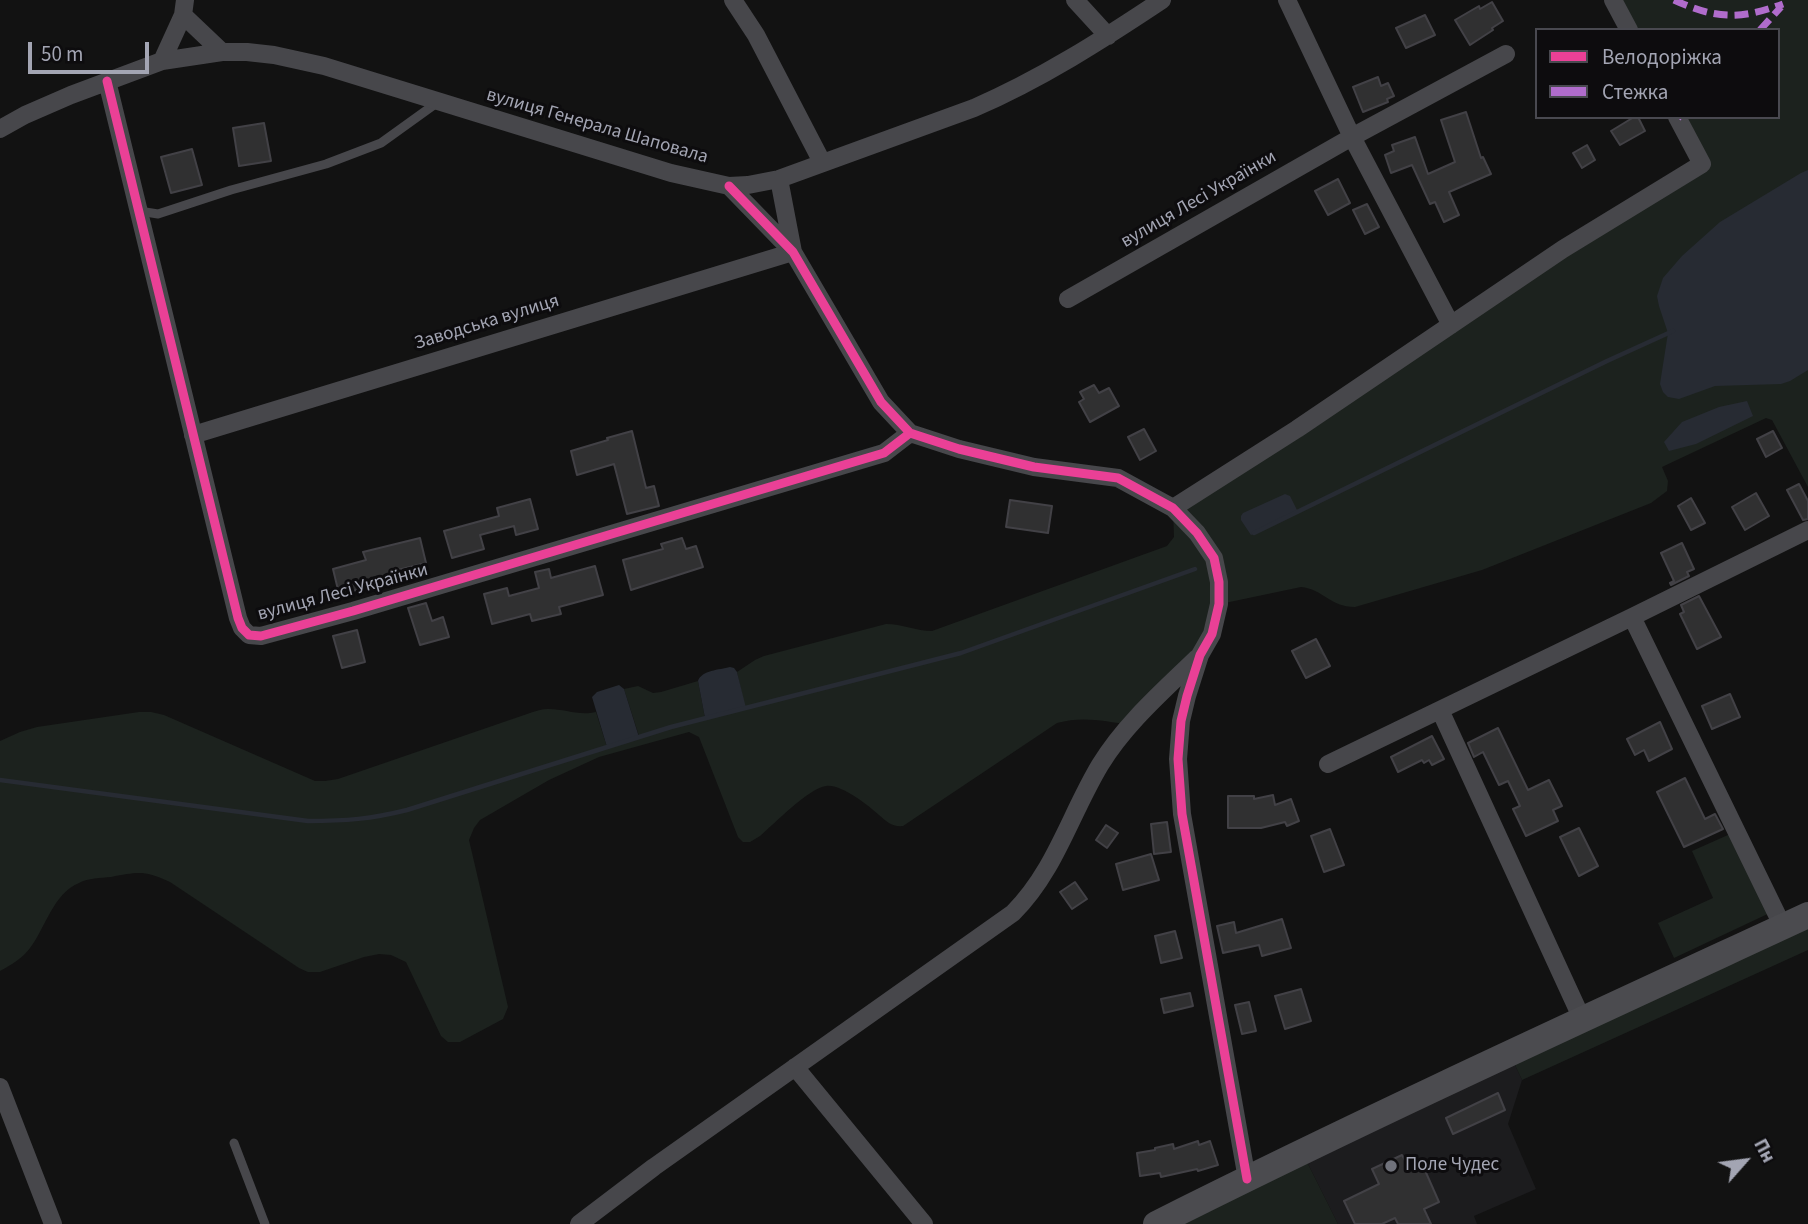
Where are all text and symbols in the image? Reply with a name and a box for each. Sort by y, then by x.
scale bar [32,28,152,72]
legend [1535,28,1780,119]
text: 50 m [41,39,83,69]
text: Велодоріжка [1602,42,1722,72]
text: Стежка [1602,77,1668,107]
street label: вулиця Генерала Шаповала [484,84,710,170]
street label: вулиця Лесі Українки [1117,146,1281,254]
street label: Заводська вулиця [412,290,562,356]
street label: вулиця Лесі Українки [255,559,431,627]
north arrow [1710,1126,1780,1196]
text: Пн [1747,1134,1781,1168]
place label: Поле Чудес [1405,1155,1499,1177]
marker: Поле Чудес [1383,1158,1399,1174]

